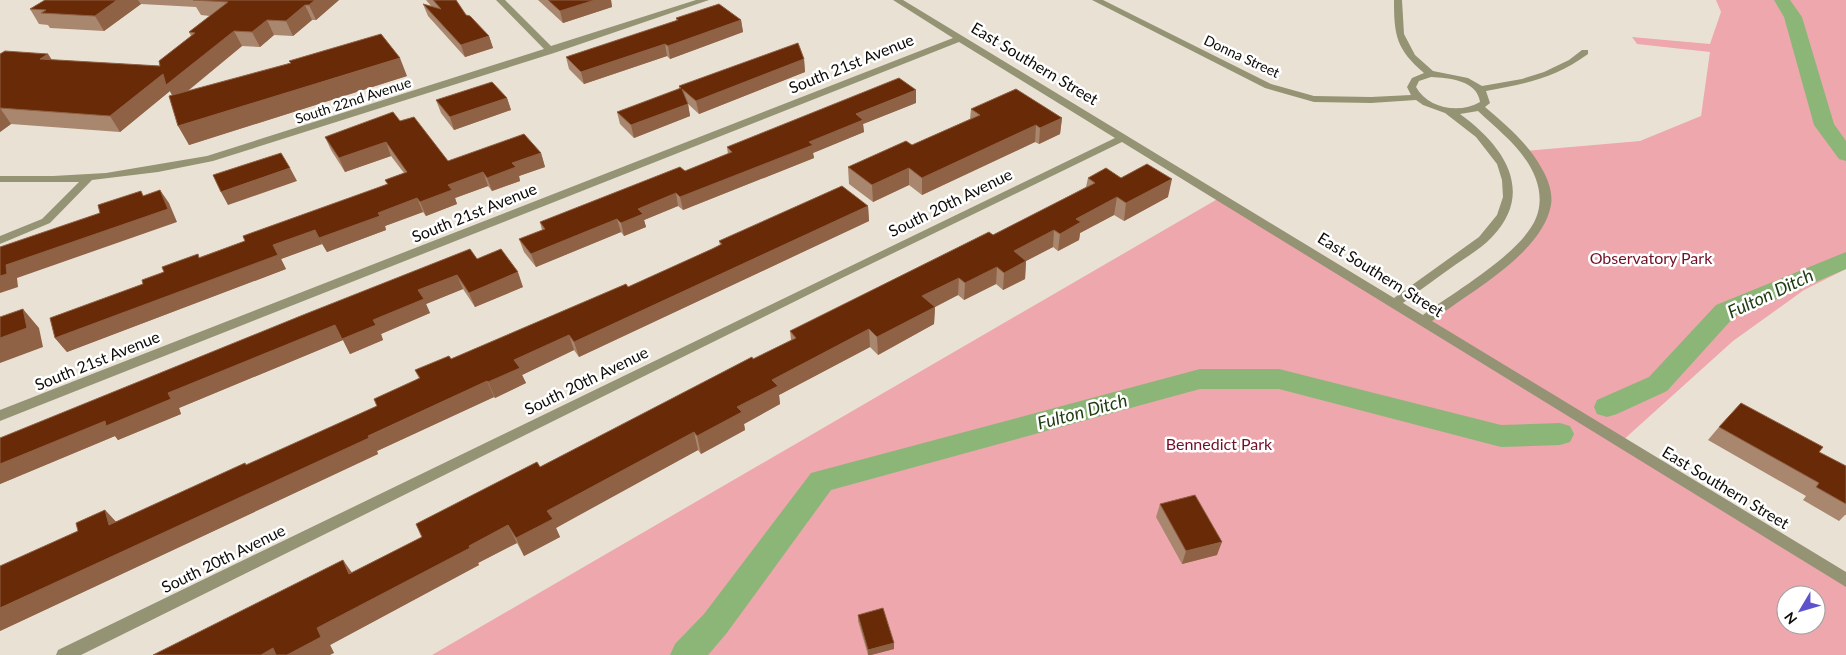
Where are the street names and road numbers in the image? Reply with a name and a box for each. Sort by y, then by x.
street label: East Southern Street [968,18,1102,109]
street label: South 21st Avenue [786,29,916,97]
street label: Donna Street [1201,31,1283,81]
street label: South 22nd Avenue [293,73,413,127]
street label: South 20th Avenue [885,164,1015,240]
street label: South 21st Avenue [409,178,539,246]
street label: East Southern Street [1315,228,1448,320]
street label: South 21st Avenue [32,326,162,394]
street label: South 20th Avenue [521,342,651,418]
street label: East Southern Street [1659,442,1793,533]
street label: South 20th Avenue [158,520,288,596]

